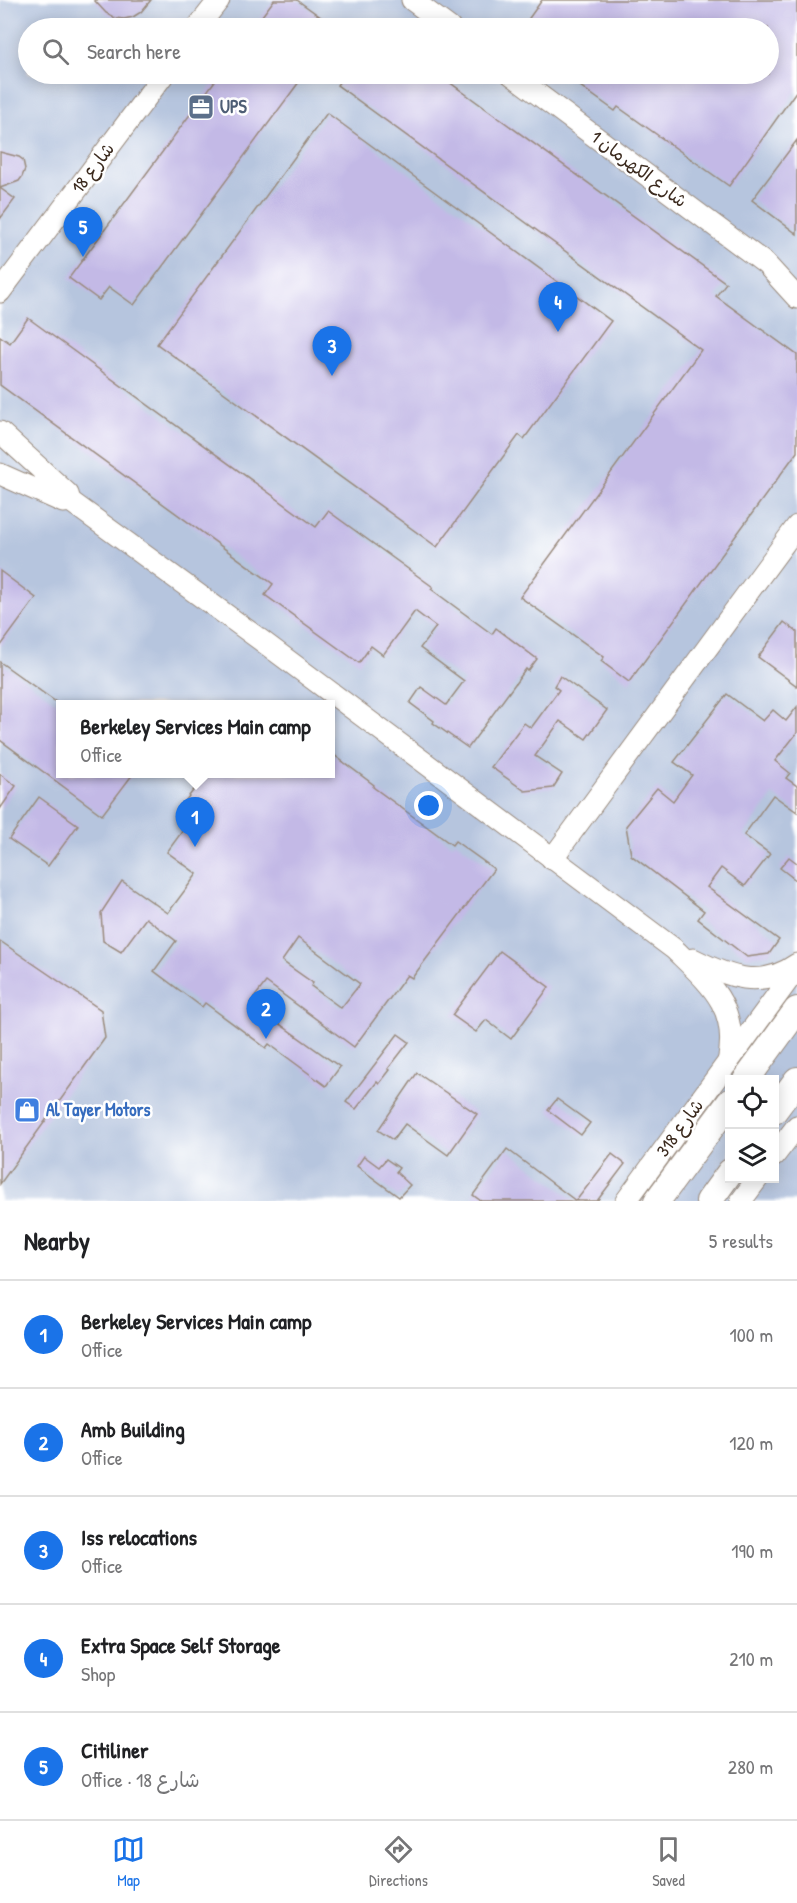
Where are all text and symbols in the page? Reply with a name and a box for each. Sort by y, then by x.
search box [18,18,779,84]
icon: search [39,35,72,68]
text: Search here [87,36,181,66]
office icon: UPS [186,92,216,122]
place label: UPS [220,94,248,119]
street label: شارع الكهرمان 1 [586,124,692,213]
street label: شارع 18 [65,137,120,198]
pin: 5 [64,208,103,257]
pin: 4 [538,282,578,332]
pin: 3 [312,326,352,376]
popup [56,700,335,778]
text: Berkeley Services Main camp [80,711,311,741]
text: Office [80,741,122,768]
your location [414,791,443,820]
pin: 1 [176,798,214,847]
pin: 2 [246,990,286,1039]
map controls [725,1075,779,1183]
button: locate [725,1075,779,1129]
street label: شارع 318 [650,1094,709,1162]
shop icon: Al Tayer Motors [12,1095,42,1125]
place label: Al Tayer Motors [46,1097,150,1123]
button: layers [725,1129,779,1183]
text: Nearby [24,1223,90,1258]
text: 5 results [709,1227,773,1254]
text: Berkeley Services Main camp [81,1306,311,1336]
text: 1 [40,1321,47,1348]
text: 100 m [730,1321,773,1348]
text: Office [81,1336,123,1363]
text: Amb Building [81,1414,185,1444]
text: 2 [39,1429,48,1456]
text: 120 m [729,1429,773,1456]
text: Office [81,1444,123,1471]
text: Iss relocations [81,1522,197,1552]
text: 3 [39,1537,48,1564]
text: 190 m [731,1537,773,1564]
text: Office [81,1552,123,1579]
text: Extra Space Self Storage [81,1630,281,1660]
text: 4 [40,1645,47,1672]
text: 210 m [729,1645,773,1672]
text: Shop [81,1660,115,1687]
text: Citiliner [81,1735,148,1765]
text: 5 [39,1753,48,1780]
text: 280 m [728,1753,773,1780]
text: Office · شارع 18 [81,1766,200,1793]
tab: Map [112,1833,145,1891]
tab: Directions [369,1833,428,1891]
tab: Saved [652,1833,685,1891]

